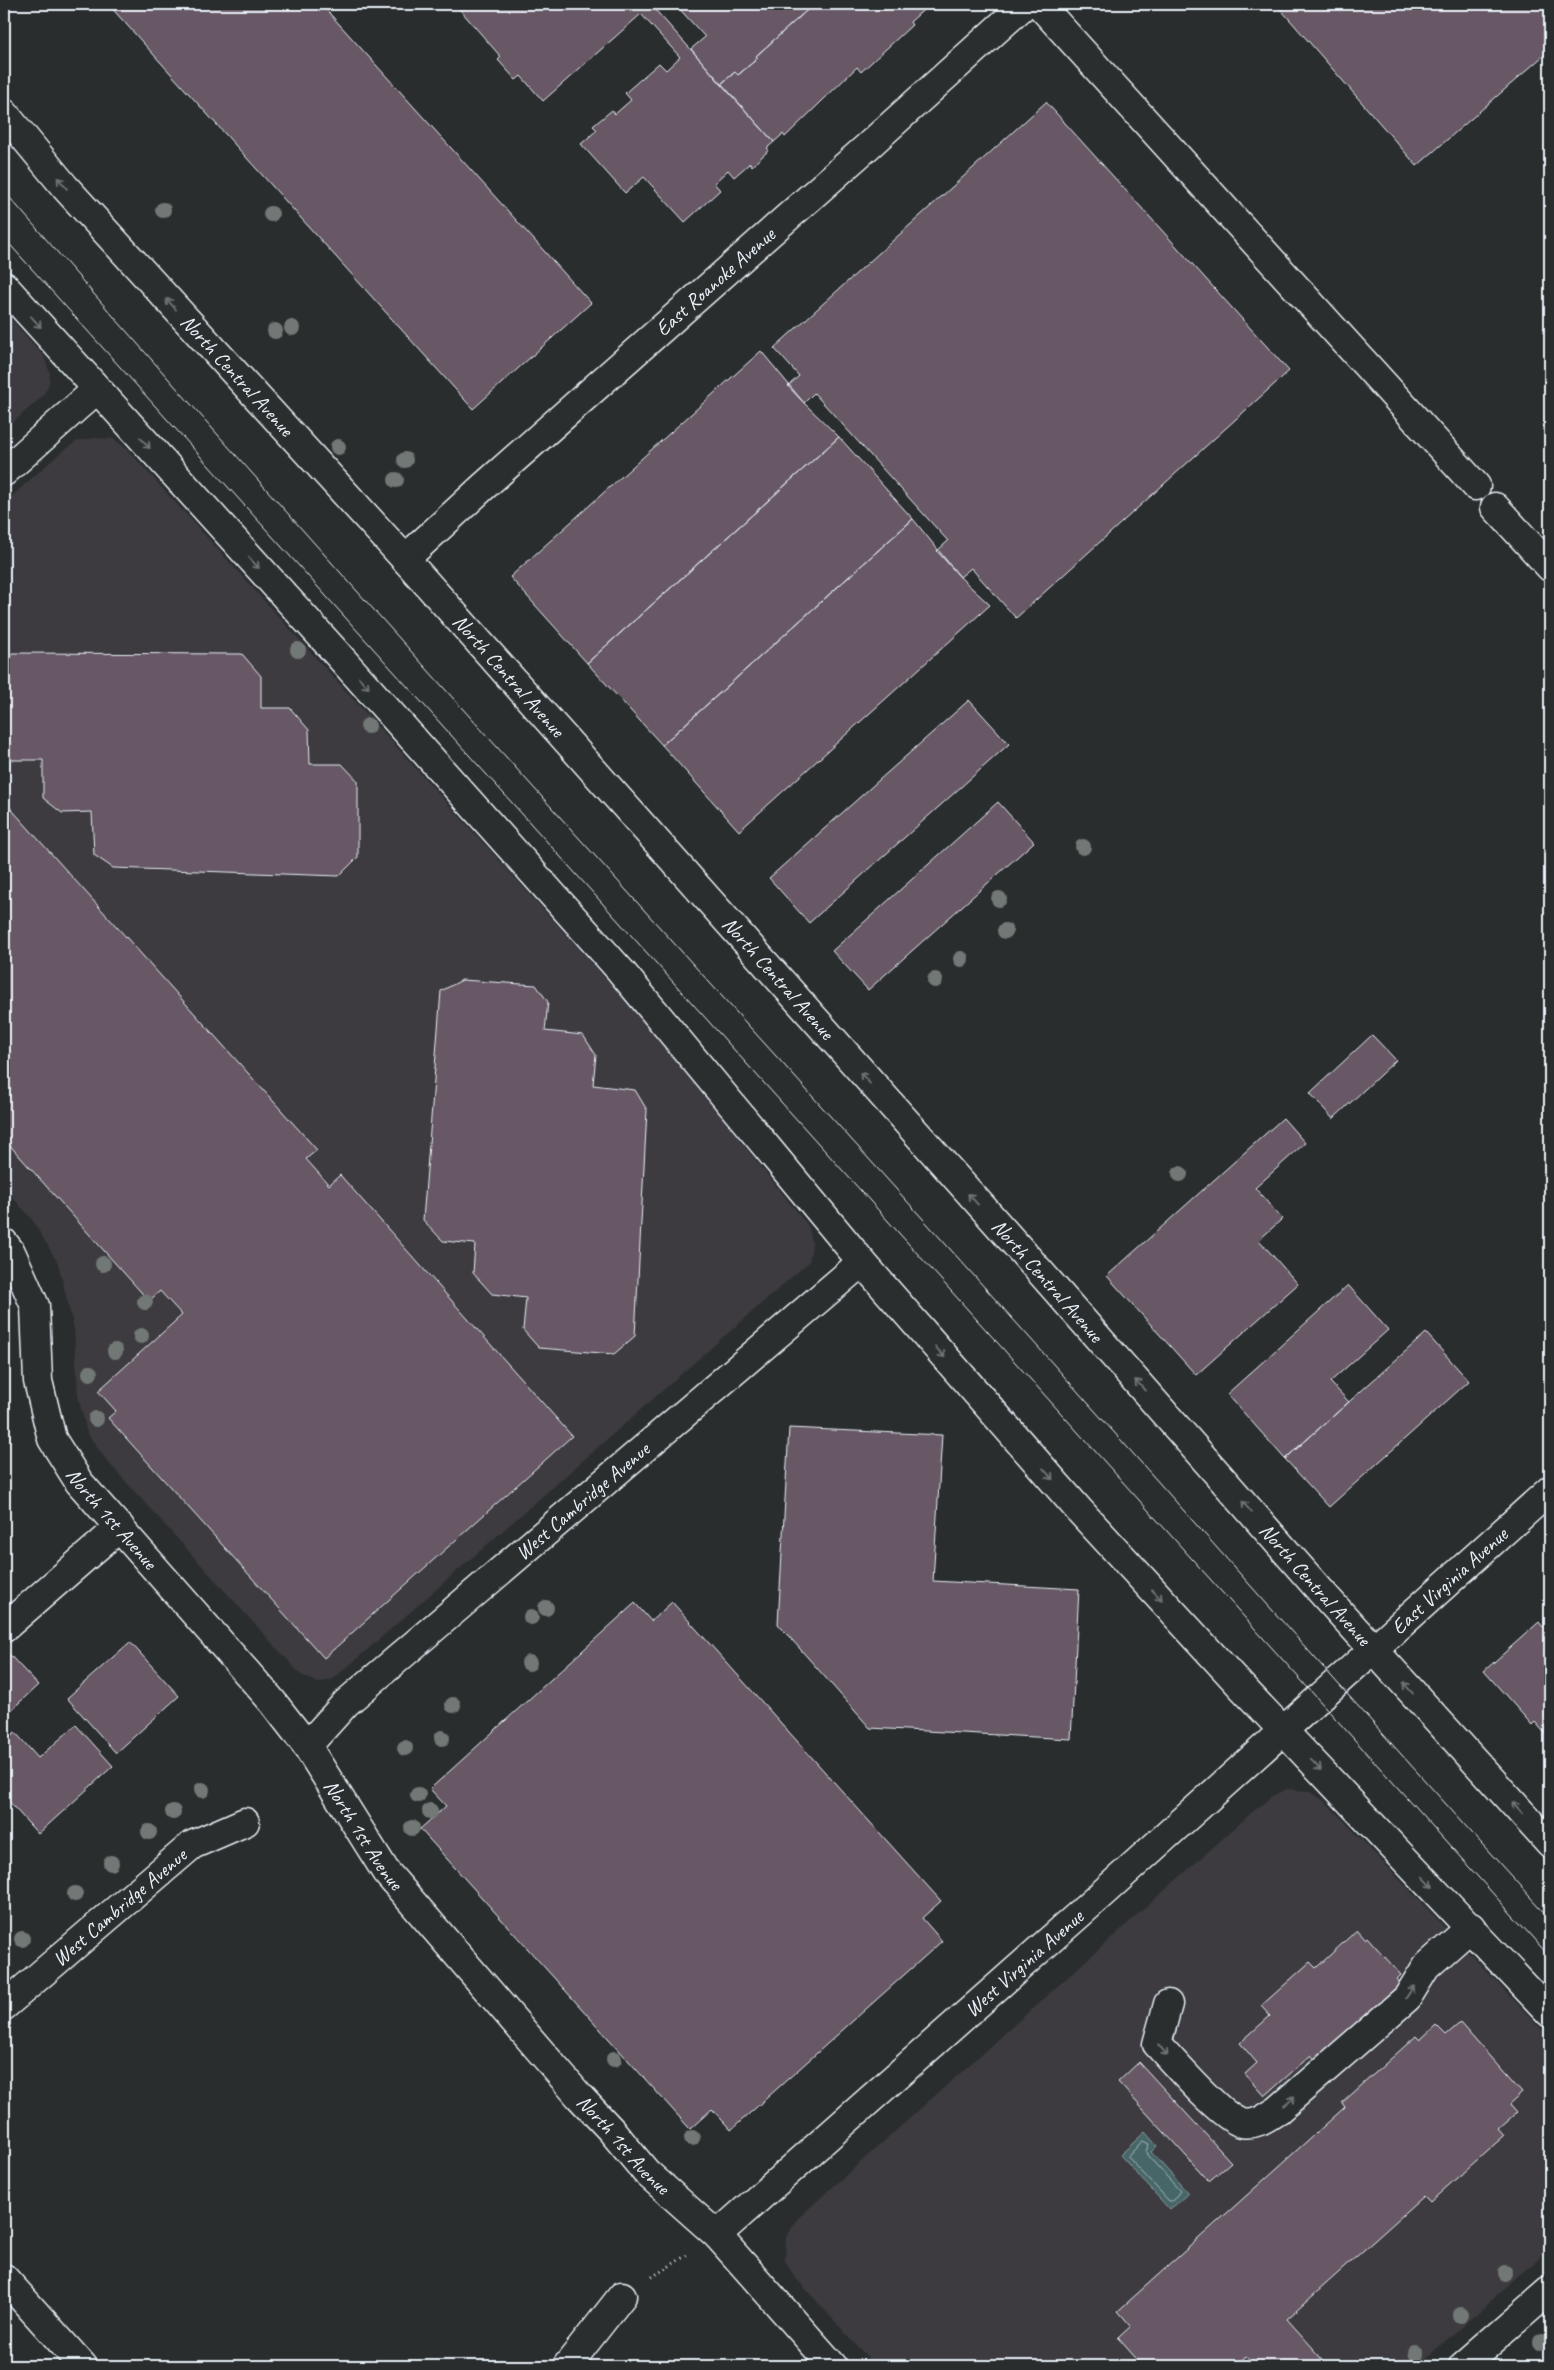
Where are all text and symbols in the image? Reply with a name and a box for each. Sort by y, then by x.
one-way arrow [56,177,67,190]
street label: East Roanoke Avenue [650,221,781,342]
one-way arrow [165,297,177,310]
street label: North Central Avenue [175,309,300,442]
one-way arrow [30,316,42,329]
one-way arrow [139,436,151,449]
one-way arrow [249,556,260,569]
street label: North Central Avenue [447,609,571,743]
one-way arrow [358,677,370,690]
street label: North Central Avenue [717,911,841,1046]
one-way arrow [859,1071,871,1084]
one-way arrow [968,1193,979,1206]
street label: North Central Avenue [986,1214,1110,1348]
one-way arrow [935,1346,946,1359]
one-way arrow [1134,1379,1146,1392]
street label: West Cambridge Avenue [510,1435,656,1566]
street label: North 1st Avenue [60,1463,164,1576]
one-way arrow [1042,1468,1054,1481]
one-way arrow [1242,1501,1253,1514]
street label: North Central Avenue [1254,1518,1378,1652]
street label: East Virginia Avenue [1386,1521,1514,1640]
one-way arrow [1151,1588,1163,1601]
one-way arrow [1402,1681,1414,1694]
one-way arrow [1310,1758,1322,1771]
street label: North 1st Avenue [318,1775,409,1896]
one-way arrow [1512,1802,1524,1815]
street label: West Cambridge Avenue [47,1841,194,1972]
one-way arrow [1422,1876,1434,1889]
street label: West Virginia Avenue [959,1903,1089,2023]
one-way arrow [1405,1985,1415,1999]
one-way arrow [1158,2043,1169,2056]
street label: North 1st Avenue [571,2089,676,2201]
one-way arrow [1283,2095,1296,2106]

